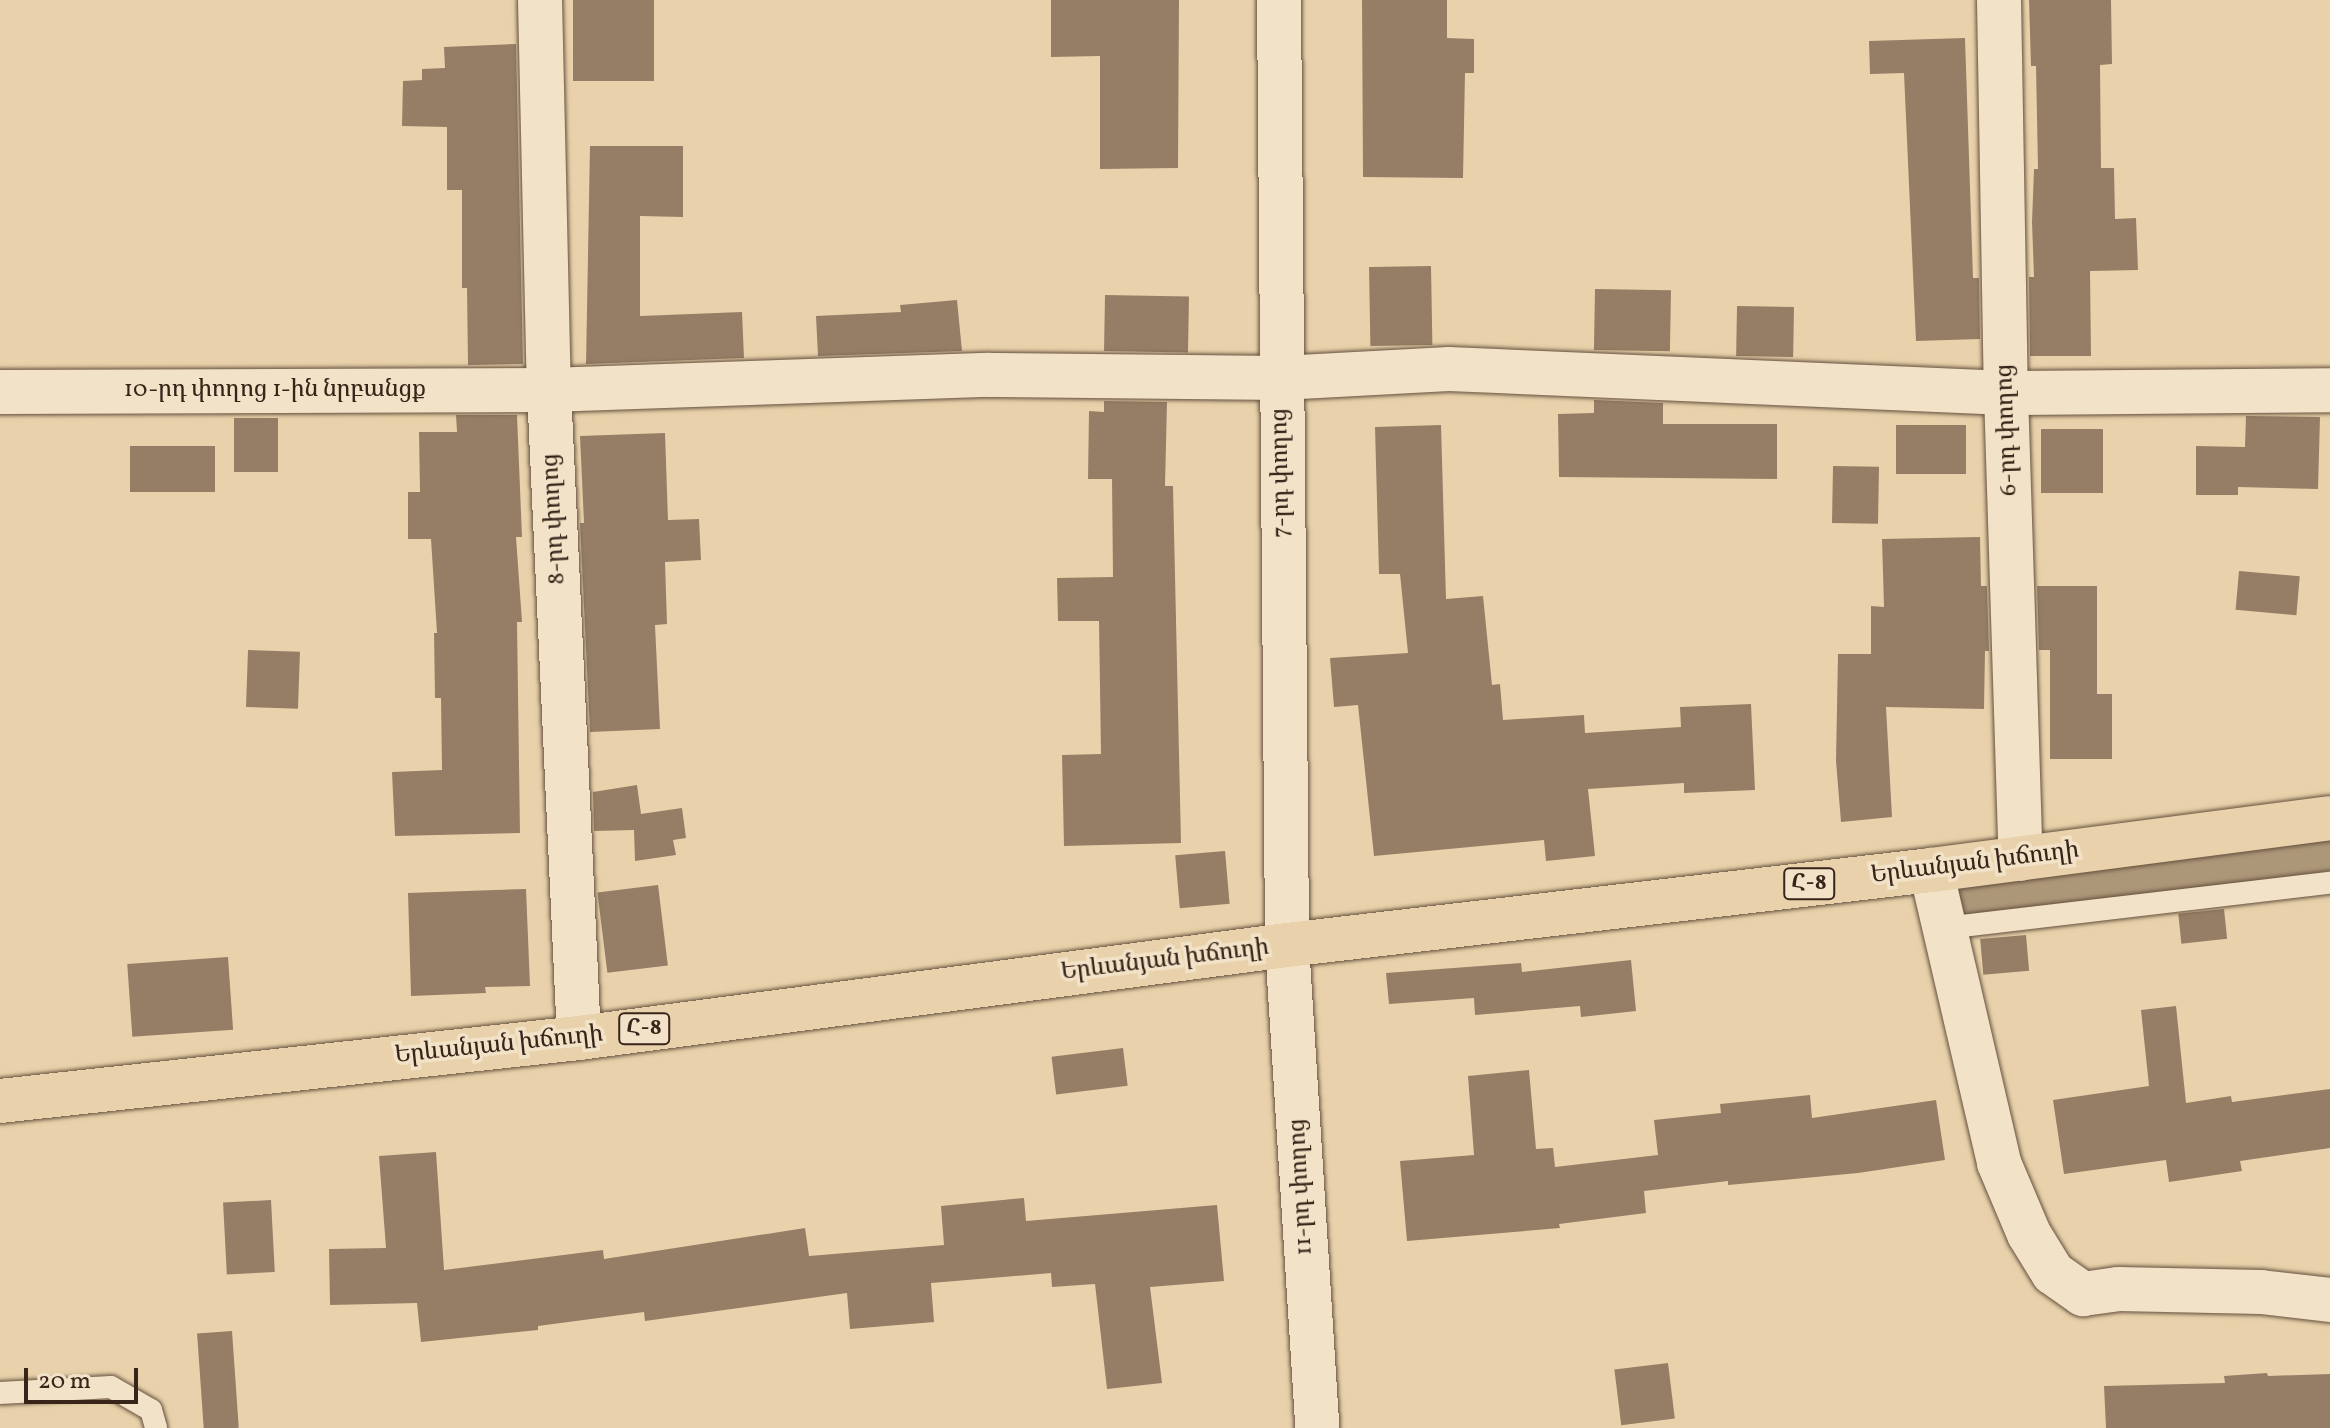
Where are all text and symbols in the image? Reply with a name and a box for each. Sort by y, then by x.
street label: 6-րդ փողոց [1991,364,2025,496]
street label: 10-րդ փողոց 1-ին նրբանցք [124,377,426,405]
street label: 7-րդ փողոց [1266,408,1298,538]
street label: 8-րդ փողոց [537,453,573,585]
street label: Երևանյան խճուղի [1869,837,2081,891]
road number: Հ-8 [1783,866,1835,902]
street label: Երևանյան խճուղի [1059,934,1271,988]
road number: Հ-8 [618,1011,670,1047]
street label: Երևանյան խճուղի [393,1021,605,1071]
street label: 11-րդ փողոց [1284,1118,1320,1256]
scale bar [28,1352,142,1402]
text: 20 m [38,1365,91,1399]

